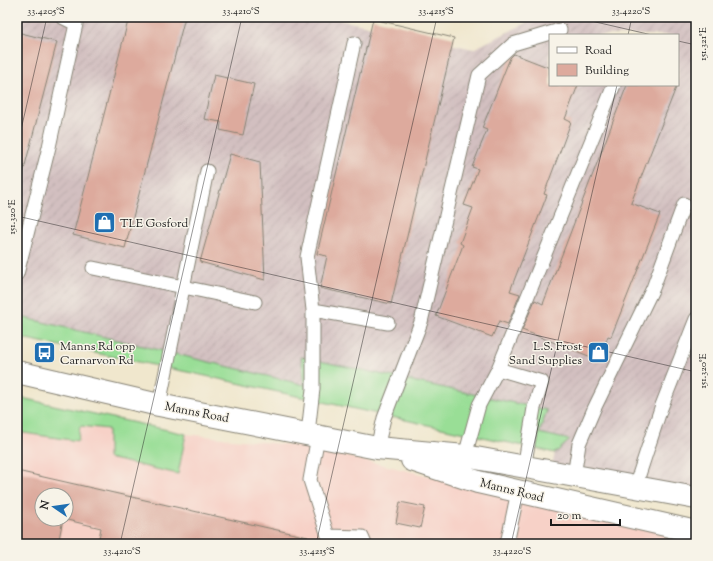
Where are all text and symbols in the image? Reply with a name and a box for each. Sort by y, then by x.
text: 33.4205°S [27,4,65,19]
text: 33.4210°S [222,4,260,19]
text: 33.4215°S [418,4,454,19]
text: 33.4220°S [612,4,650,19]
text: 151.321°E [696,27,711,61]
legend [549,34,679,86]
text: Road [585,42,612,60]
text: Building [585,62,629,80]
text: 151.320°E [5,199,20,235]
shop icon: TLE Gosford [91,210,117,236]
place label: TLE Gosford [120,215,189,233]
place label: Manns Rd opp Carnarvon Rd [60,338,136,370]
place label: L.S. Frost Sand Supplies [509,338,582,370]
bus stop icon: Manns Rd opp Carnarvon Rd [31,340,57,366]
shop icon: L.S. Frost Sand Supplies [585,340,611,366]
text: 151.320°E [696,353,711,389]
street label: Manns Road [163,398,231,428]
street label: Manns Road [478,474,546,508]
north arrow [34,487,74,527]
text: N [36,499,54,512]
scale bar [551,501,620,527]
text: 20 m [557,507,582,525]
text: 33.4210°S [103,544,141,559]
text: 33.4215°S [299,544,335,559]
text: 33.4220°S [493,544,531,559]

